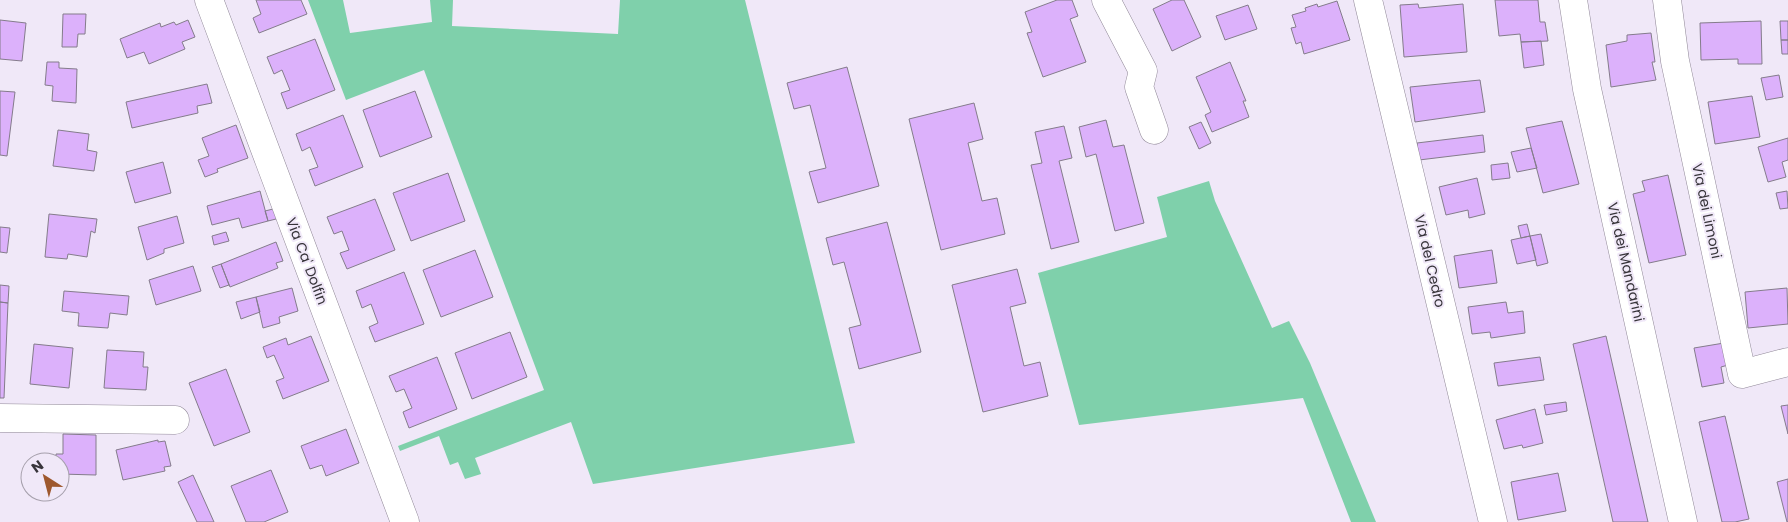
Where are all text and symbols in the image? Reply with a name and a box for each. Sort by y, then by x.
street label: Via dei Limoni [1687,162,1727,260]
street label: Via dei Mandarini [1603,200,1649,324]
street label: Via del Cedro [1410,213,1450,309]
street label: Via Ca' Dolfin [281,215,333,307]
north arrow [20,452,70,502]
text: N [27,455,47,478]

